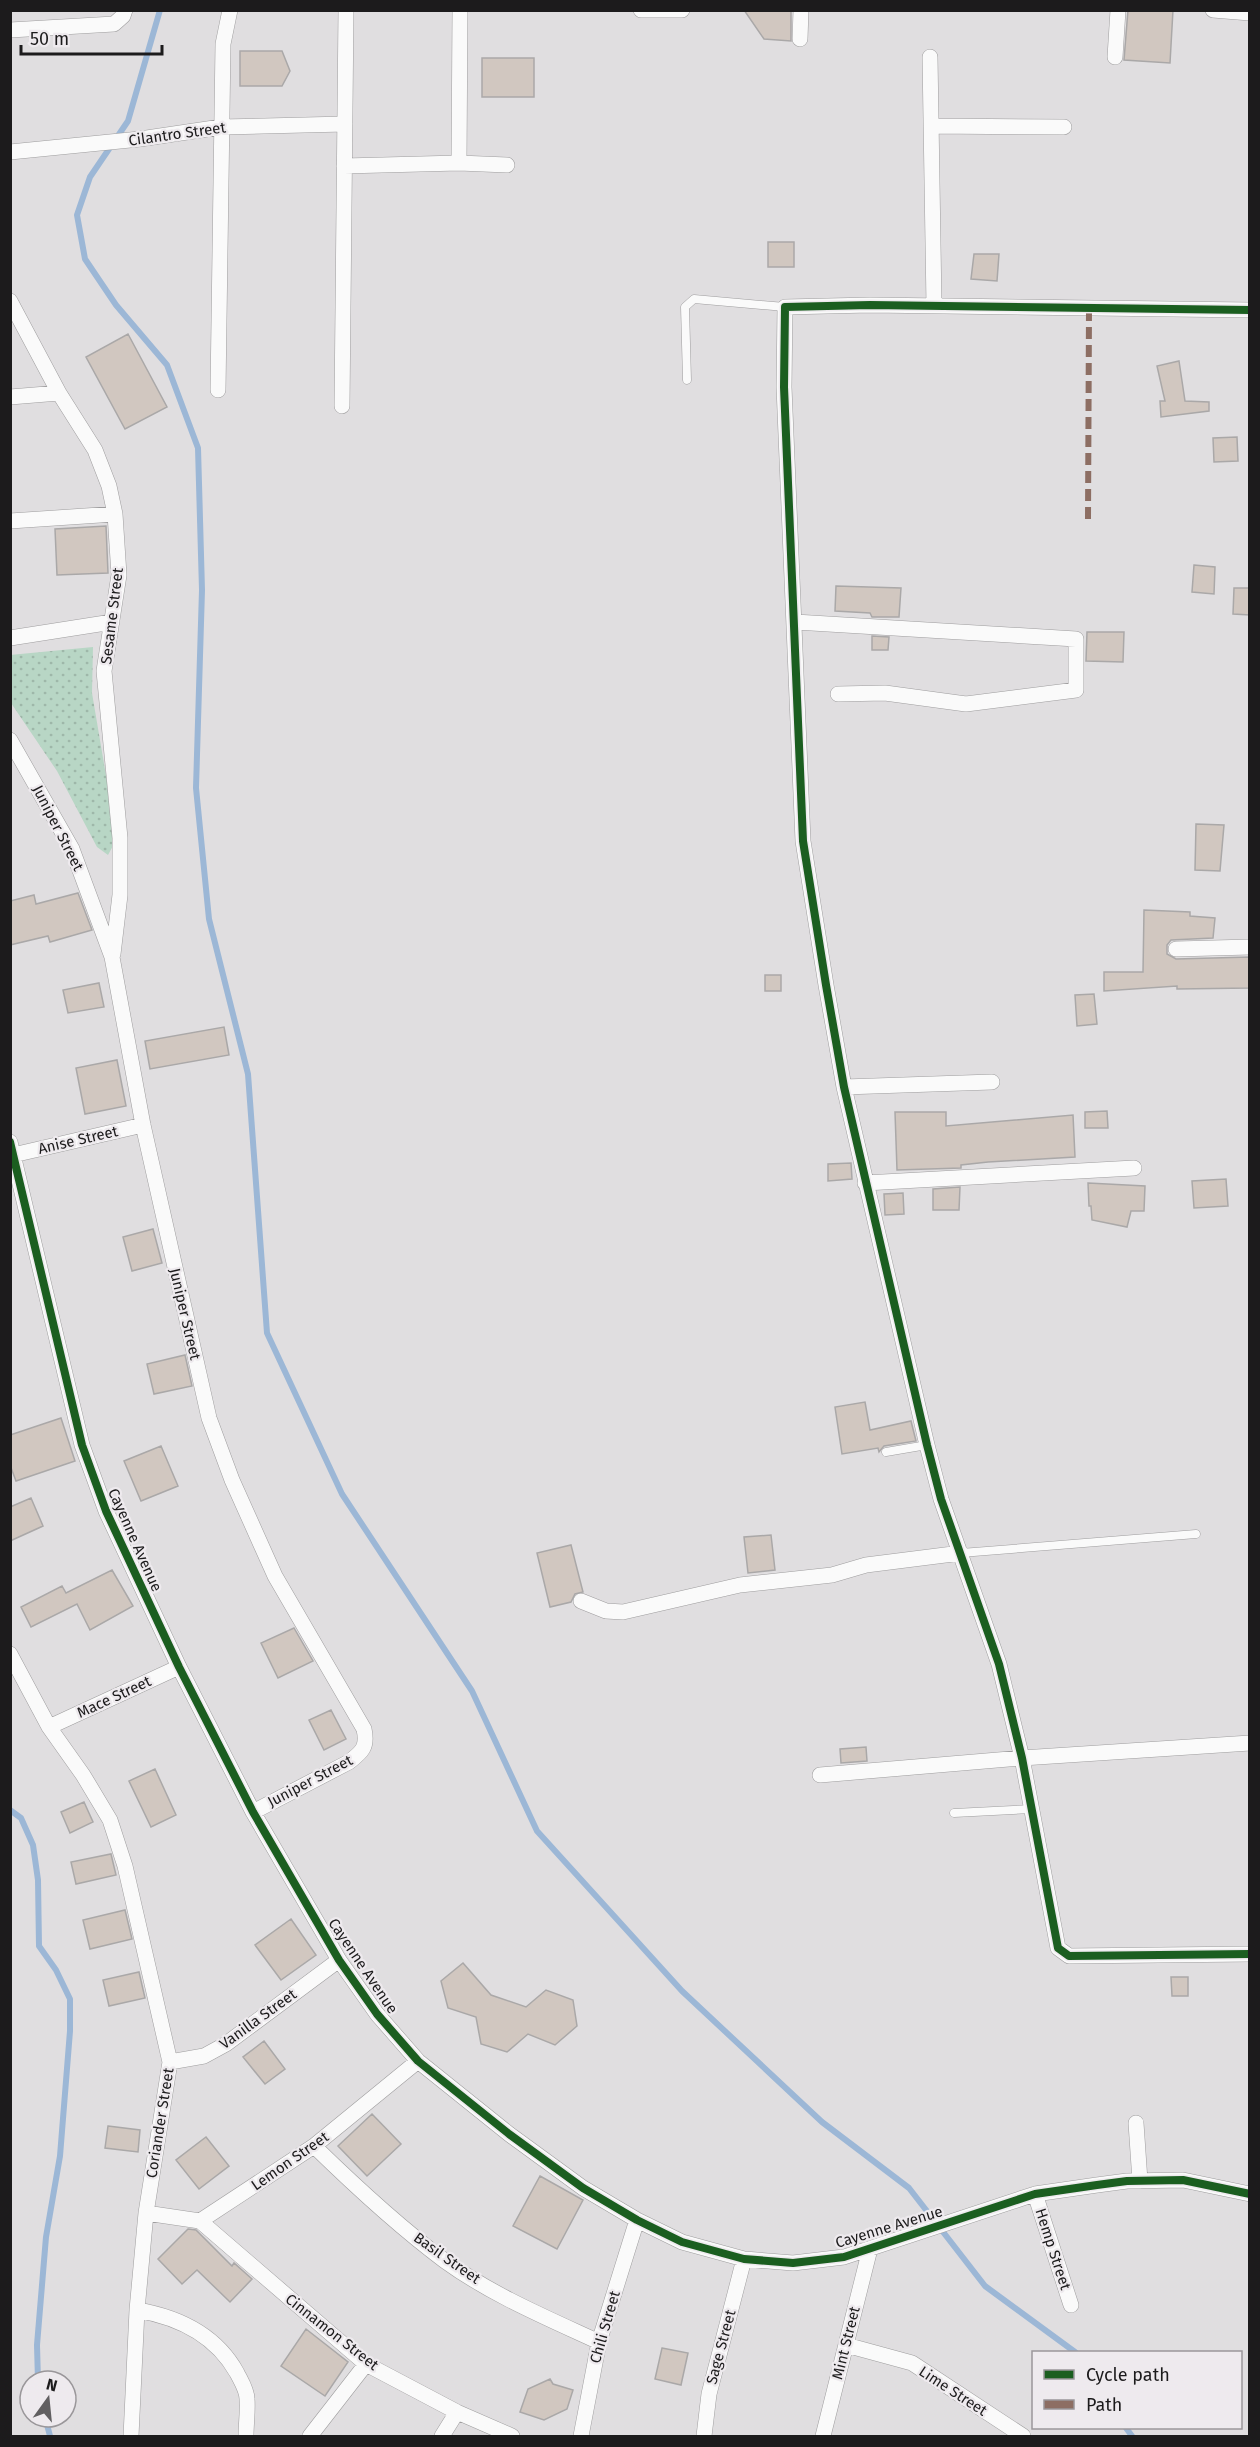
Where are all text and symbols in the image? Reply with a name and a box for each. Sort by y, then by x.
scale bar [21,18,162,56]
text: 50 m [30,28,69,50]
street label: Cilantro Street [127,118,227,150]
street label: Sesame Street [97,566,127,665]
street label: Juniper Street [29,782,88,874]
street label: Anise Street [36,1122,120,1158]
street label: Juniper Street [166,1266,204,1362]
street label: Cayenne Avenue [104,1486,166,1594]
street label: Mace Street [74,1672,154,1722]
street label: Juniper Street [264,1751,356,1811]
street label: Cayenne Avenue [324,1915,402,2017]
street label: Vanilla Street [216,1985,300,2053]
street label: Coriander Street [142,2066,178,2179]
street label: Lemon Street [248,2127,333,2194]
street label: Cayenne Avenue [833,2202,945,2252]
street label: Hemp Street [1031,2206,1075,2293]
street label: Basil Street [410,2228,484,2288]
street label: Chili Street [586,2288,624,2365]
street label: Cinnamon Street [282,2290,383,2374]
street label: Mint Street [828,2304,864,2381]
street label: Sage Street [702,2307,740,2386]
legend [1032,2351,1242,2429]
street label: Lime Street [916,2362,991,2420]
text: Cycle path [1086,2364,1170,2386]
north arrow [18,2369,78,2429]
text: N [44,2374,59,2396]
text: Path [1086,2394,1122,2416]

